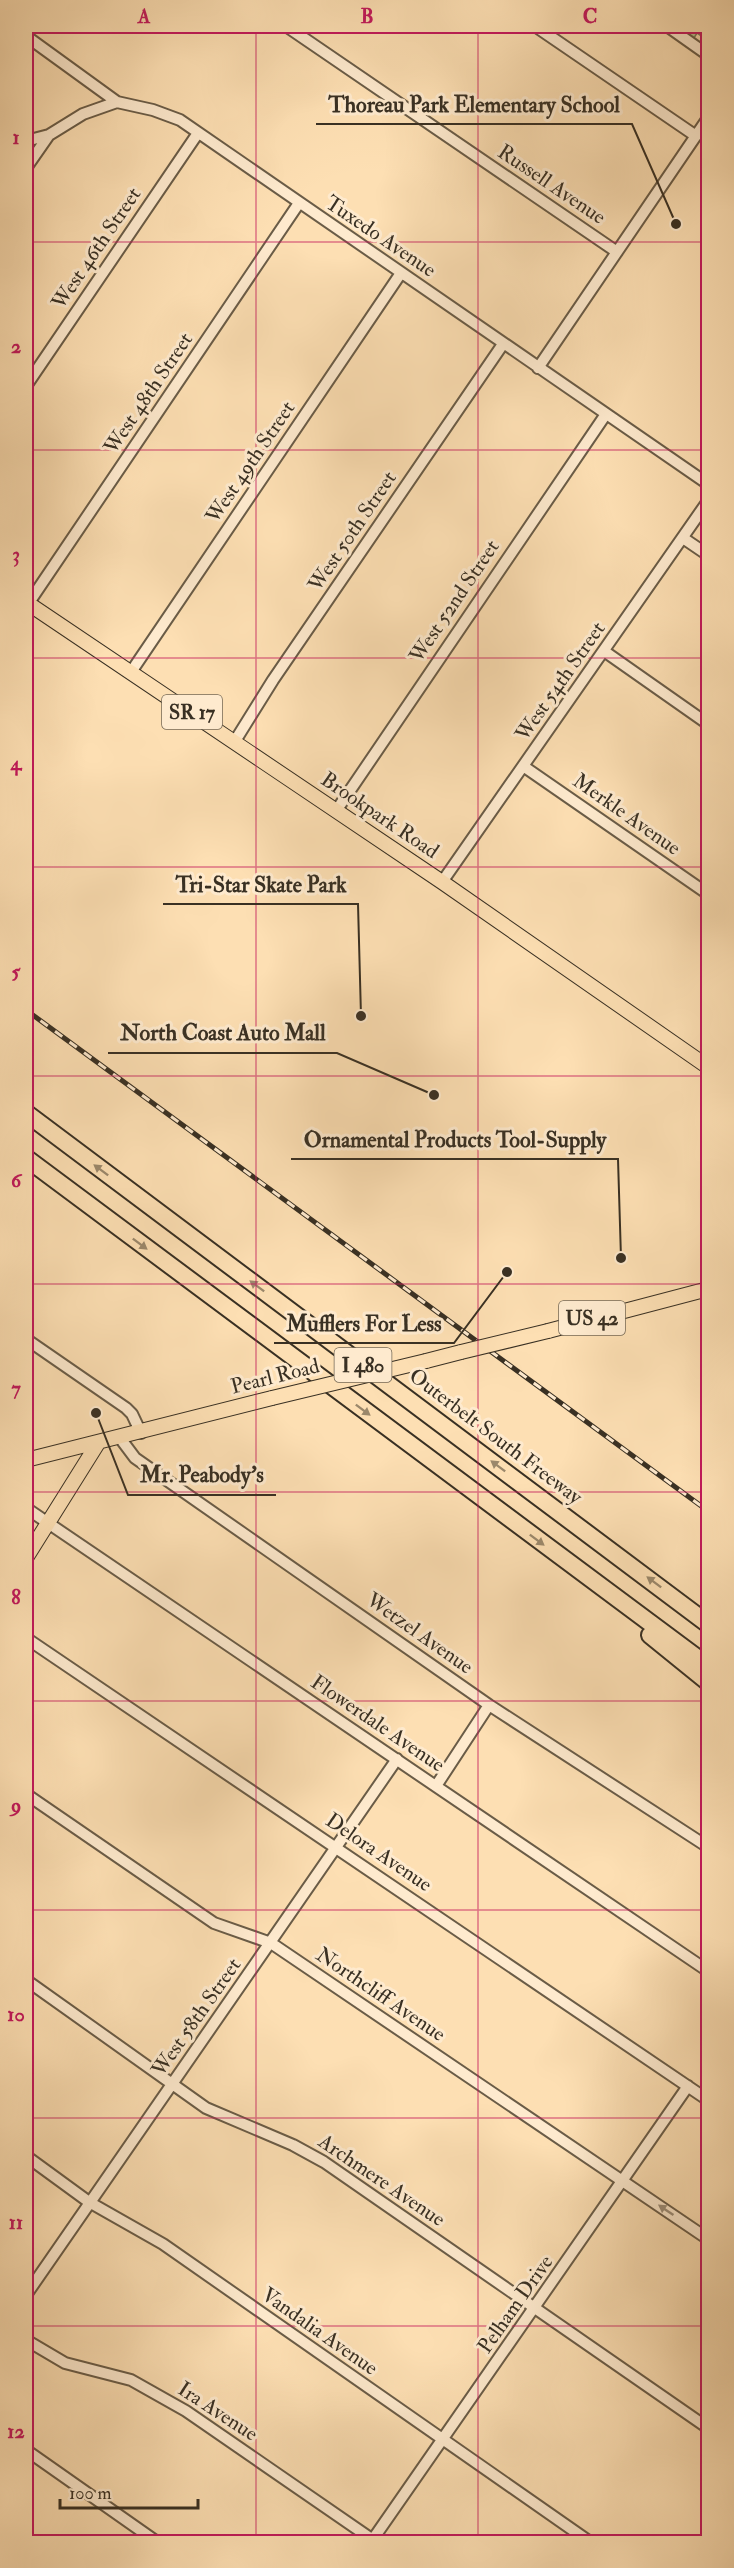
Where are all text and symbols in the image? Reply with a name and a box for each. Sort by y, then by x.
text: A [137,4,151,29]
text: B [360,4,374,29]
text: C [583,4,597,29]
callout: Thoreau Park Elementary School [316,84,632,124]
text: Thoreau Park Elementary School [327,91,620,120]
text: 1 [12,125,20,150]
street label: Russell Avenue [492,138,611,231]
street label: West 46th Street [45,182,147,315]
street label: Tuxedo Avenue [320,189,441,283]
street label: West 48th Street [97,327,199,460]
text: 2 [11,334,21,359]
street label: West 49th Street [199,396,301,529]
street label: West 50th Street [302,466,403,597]
street label: West 52nd Street [403,534,506,669]
text: 3 [12,542,20,567]
street label: West 54th Street [509,616,612,747]
road number: SR 17 [162,695,222,729]
text: 4 [10,751,23,776]
street label: Brookpark Road [315,766,445,865]
street label: Merkle Avenue [567,767,686,862]
callout: Tri-Star Skate Park [163,864,358,904]
text: Tri-Star Skate Park [174,871,347,899]
text: 5 [12,959,22,984]
callout: North Coast Auto Mall [108,1013,337,1053]
text: North Coast Auto Mall [119,1019,326,1047]
callout: Ornamental Products Tool-Supply [291,1119,618,1159]
text: Ornamental Products Tool-Supply [304,1126,608,1155]
one-way arrow [93,1164,108,1176]
text: 6 [11,1168,23,1193]
one-way arrow [132,1237,147,1249]
one-way arrow [249,1280,265,1292]
road number: US 42 [559,1301,625,1335]
callout: Mufflers For Less [274,1303,454,1343]
text: Mufflers For Less [285,1310,442,1338]
road number: I 480 [334,1348,392,1382]
street label: Pearl Road [228,1352,323,1401]
street label: Outerbelt South Freeway [404,1362,588,1511]
text: 7 [11,1376,21,1401]
one-way arrow [356,1404,371,1416]
callout: Mr. Peabody's [128,1455,276,1495]
one-way arrow [490,1460,505,1472]
text: Mr. Peabody's [139,1461,264,1490]
one-way arrow [529,1533,544,1545]
one-way arrow [646,1577,661,1589]
text: 8 [11,1585,21,1610]
street label: Wetzel Avenue [360,1586,479,1680]
street label: Flowerdale Avenue [305,1669,450,1778]
text: 9 [9,1793,21,1818]
street label: Delora Avenue [320,1807,437,1898]
street label: Northcliff Avenue [311,1941,451,2048]
street label: West 58th Street [145,1953,247,2083]
text: 10 [7,2002,25,2027]
street label: Archmere Avenue [312,2127,451,2233]
one-way arrow [658,2205,674,2216]
text: 11 [9,2210,23,2235]
street label: Pelham Drive [472,2250,559,2359]
street label: Vandalia Avenue [256,2281,383,2382]
street label: Ira Avenue [173,2376,263,2447]
text: 12 [7,2419,25,2444]
scale bar [60,2472,198,2510]
text: 100 m [69,2482,112,2505]

